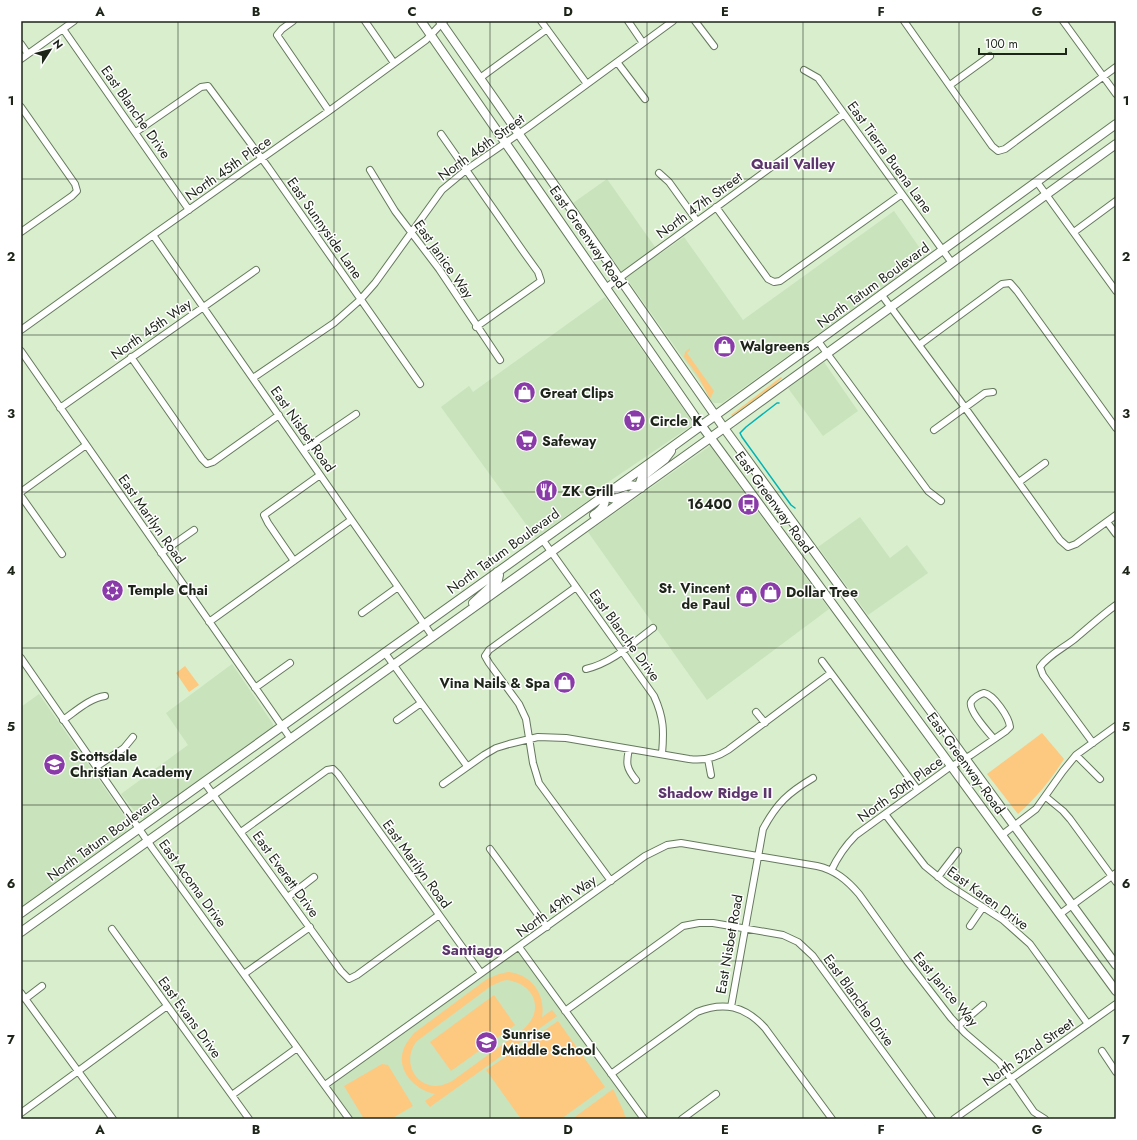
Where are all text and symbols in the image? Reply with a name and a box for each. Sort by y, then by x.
text: A [94,2,105,21]
text: B [252,2,261,21]
text: C [407,2,417,21]
text: D [563,2,573,21]
text: E [721,2,729,21]
text: F [877,2,885,21]
text: G [1032,2,1043,21]
north arrow [30,30,70,70]
scale bar [979,30,1066,56]
text: 100 m [985,35,1018,53]
text: N [49,36,67,52]
street label: East Blanche Drive [96,61,176,163]
text: 1 [8,91,14,110]
text: 1 [1123,91,1129,110]
street label: East Tierra Buena Lane [843,97,937,217]
street label: North 46th Street [434,108,529,185]
street label: North 45th Place [181,131,275,205]
district label: Quail Valley [751,153,835,175]
street label: North 47th Street [652,167,747,243]
street label: East Sunnyside Lane [282,173,368,283]
street label: East Greenway Road [545,181,631,293]
street label: East Janice Way [409,216,479,303]
street label: North Tatum Boulevard [813,237,933,333]
text: 2 [7,247,15,266]
text: 2 [1122,247,1130,266]
street label: North 45th Way [107,293,196,364]
shop icon: Walgreens [712,333,738,359]
place label: Walgreens [740,336,810,356]
shop icon: Great Clips [511,380,537,406]
street label: East Nisbet Road [266,382,340,476]
place label: Great Clips [540,383,614,403]
text: 3 [7,404,15,423]
text: 3 [1122,404,1130,423]
supermarket icon: Circle K [622,408,648,434]
place label: Circle K [650,411,702,431]
supermarket icon: Safeway [514,428,540,454]
place label: Safeway [542,431,597,451]
street label: East Greenway Road [730,447,818,557]
street label: East Marilyn Road [114,470,190,568]
restaurant icon: ZK Grill [534,478,560,504]
place label: ZK Grill [562,481,613,501]
bus stop icon: 16400 [735,491,761,517]
place label: 16400 [687,494,732,514]
street label: North Tatum Boulevard [443,503,563,599]
text: 4 [6,561,16,580]
text: 4 [1121,561,1131,580]
synagogue icon: Temple Chai [100,577,126,603]
place label: St. Vincent de Paul [658,578,731,614]
shop icon: Dollar Tree [757,579,783,605]
place label: Temple Chai [128,580,208,600]
place label: Dollar Tree [786,582,858,602]
shop icon: St. Vincent de Paul [733,583,759,609]
street label: East Blanche Drive [585,585,665,685]
shop icon: Vina Nails & Spa [552,670,578,696]
place label: Vina Nails & Spa [438,673,550,693]
street label: East Greenway Road [922,708,1010,818]
text: 5 [7,717,15,736]
text: 5 [1122,717,1130,736]
place label: Scottsdale Christian Academy [70,746,193,782]
school or university icon: Scottsdale Christian Academy [41,751,67,777]
street label: North 50th Place [853,751,947,827]
district label: Shadow Ridge II [658,782,772,804]
street label: North Tatum Boulevard [43,790,163,886]
street label: East Marilyn Road [378,816,456,912]
street label: East Everett Drive [248,827,324,921]
street label: East Acoma Drive [154,835,232,931]
street label: East Karen Drive [943,861,1033,935]
street label: North 49th Way [512,870,601,942]
text: 6 [7,874,16,893]
text: 6 [1122,874,1131,893]
street label: East Nisbet Road [710,893,748,995]
district label: Santiago [441,939,503,961]
street label: East Janice Way [909,947,984,1031]
street label: East Blanche Drive [819,950,899,1050]
street label: East Evans Drive [154,972,226,1062]
street label: North 52nd Street [978,1013,1078,1091]
place label: Sunrise Middle School [502,1024,596,1060]
school or university icon: Sunrise Middle School [473,1029,499,1055]
text: 7 [7,1030,15,1049]
text: 7 [1122,1030,1130,1049]
text: A [94,1120,105,1139]
text: B [252,1120,261,1139]
text: C [407,1120,417,1139]
text: D [563,1120,573,1139]
text: E [721,1120,729,1139]
text: F [877,1120,885,1139]
text: G [1032,1120,1043,1139]

